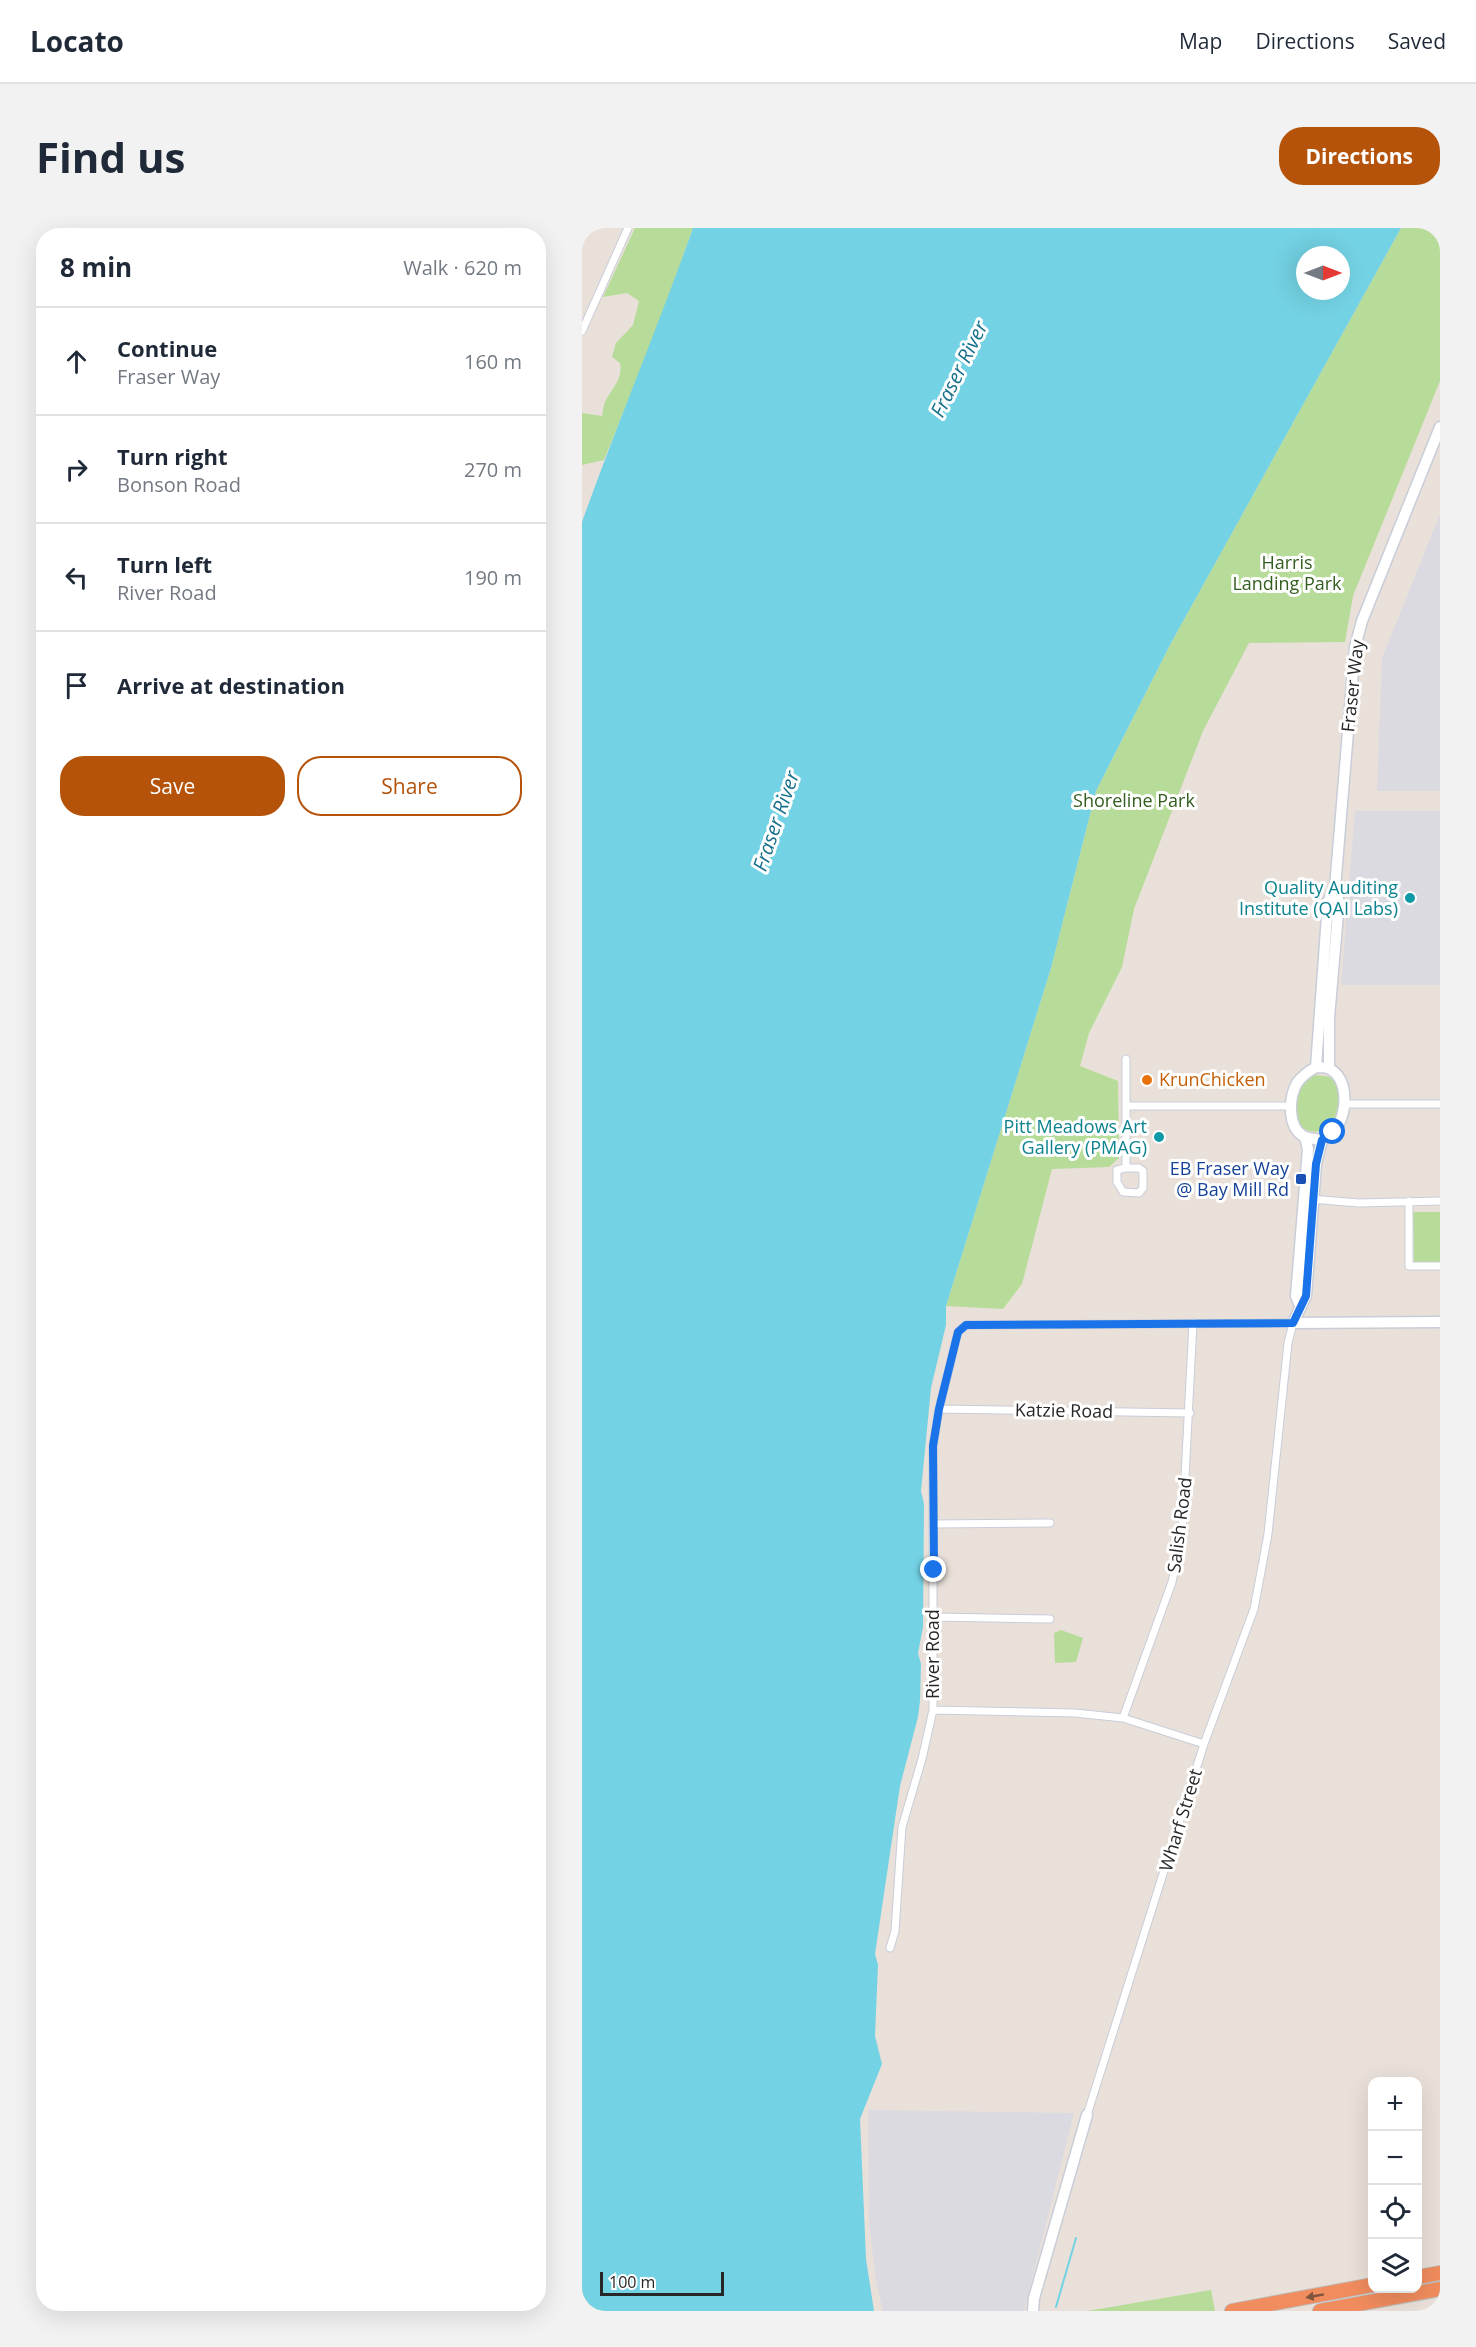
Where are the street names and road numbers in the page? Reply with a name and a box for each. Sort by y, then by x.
street label: Fraser Way [1335,637,1369,733]
street label: Katzie Road [1015,1397,1113,1423]
street label: Salish Road [1161,1476,1197,1574]
street label: River Road [920,1609,944,1699]
street label: Wharf Street [1153,1766,1207,1874]

